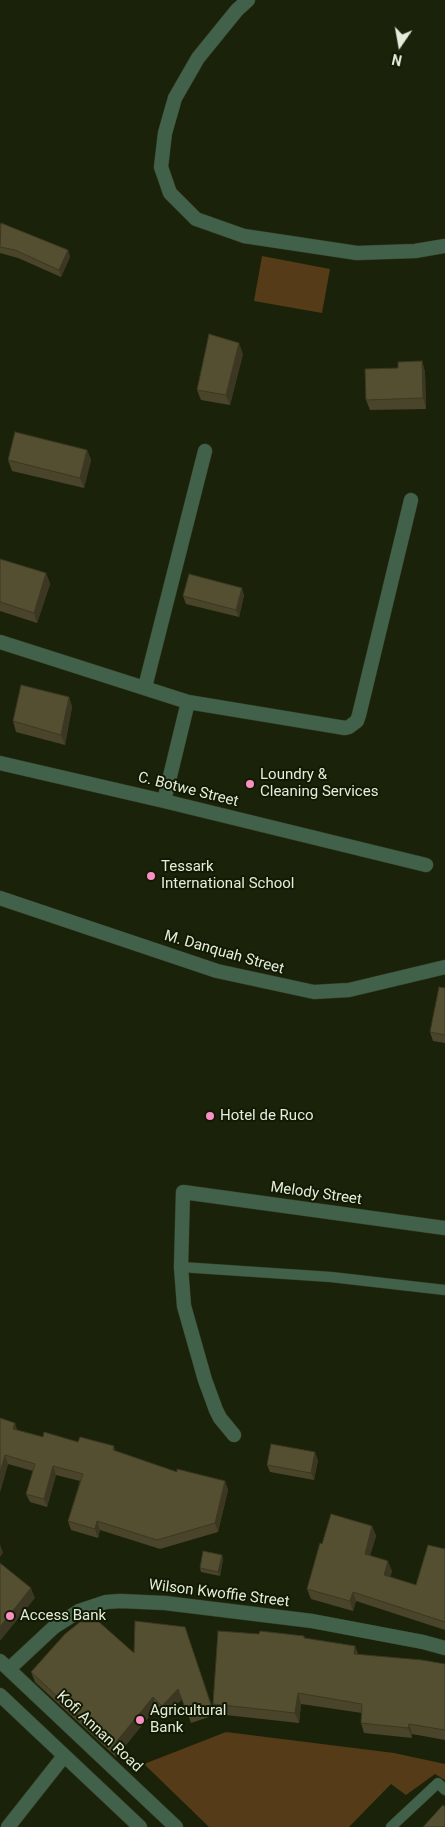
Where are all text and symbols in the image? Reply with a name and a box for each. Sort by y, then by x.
north arrow [375,20,425,70]
text: N [390,51,403,69]
place label: Loundry & Cleaning Services [260,766,378,801]
street label: C. Botwe Street [136,769,240,811]
marker: Loundry & Cleaning Services [244,778,256,790]
place label: Tessark International School [161,858,294,893]
marker: Tessark International School [145,870,157,882]
street label: M. Danquah Street [162,927,286,979]
place label: Hotel de Ruco [220,1107,314,1125]
marker: Hotel de Ruco [204,1110,216,1122]
street label: Melody Street [269,1179,363,1209]
street label: Wilson Kwoffie Street [148,1576,290,1612]
place label: Access Bank [20,1607,106,1625]
marker: Access Bank [4,1610,16,1622]
street label: Kofi Annan Road [52,1688,146,1776]
place label: Agricultural Bank [150,1702,226,1737]
marker: Agricultural Bank [134,1714,146,1726]

